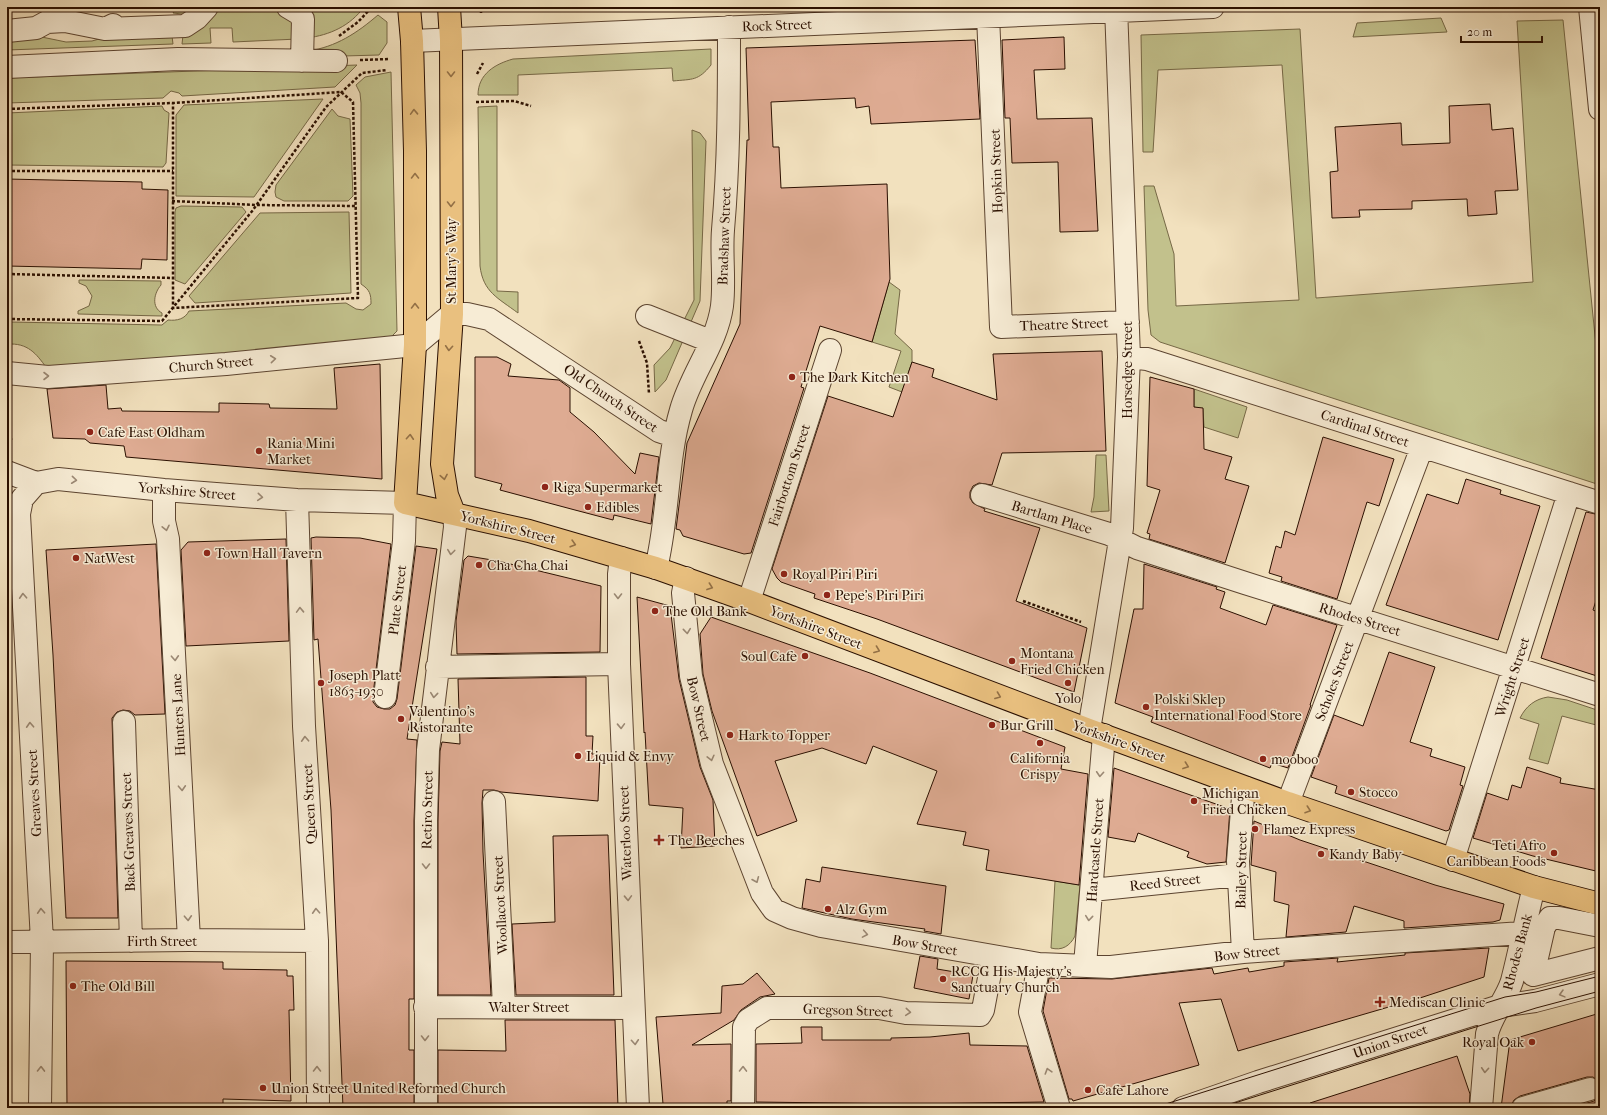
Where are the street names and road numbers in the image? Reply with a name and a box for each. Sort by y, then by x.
street label: Rock Street [742,16,812,35]
street label: Hopkin Street [987,128,1006,214]
street label: Bradshaw Street [714,186,735,286]
street label: St Mary's Way [443,218,460,304]
street label: Theatre Street [1019,314,1109,335]
street label: Horsedge Street [1119,321,1136,419]
street label: Church Street [168,352,254,377]
street label: Old Church Street [560,361,661,436]
street label: Cardinal Street [1319,406,1411,451]
street label: Fairbottom Street [765,422,814,529]
street label: Yorkshire Street [136,479,237,504]
street label: Bartlam Place [1009,497,1094,538]
street label: Yorkshire Street [457,507,558,548]
street label: Plate Street [385,564,410,636]
street label: Rhodes Street [1317,599,1403,640]
street label: Yorkshire Street [766,602,865,653]
street label: Wright Street [1491,635,1533,720]
street label: Scholes Street [1311,639,1357,723]
street label: Hunters Lane [168,673,189,757]
street label: Bow Street [683,675,714,743]
street label: Yorkshire Street [1069,716,1168,766]
street label: Greaves Street [24,749,45,837]
street label: Queen Street [299,763,320,845]
street label: Retiro Street [418,770,437,850]
street label: Back Greaves Street [118,772,139,892]
street label: Waterloo Street [615,785,636,882]
street label: Hardcastle Street [1083,797,1108,903]
street label: Bailey Street [1232,831,1251,909]
street label: Woollacot Street [489,855,512,956]
street label: Reed Street [1129,870,1201,895]
street label: Rhodes Bank [1499,911,1536,992]
street label: Bow Street [891,931,959,960]
street label: Firth Street [127,933,197,950]
street label: Bow Street [1213,942,1281,965]
street label: Walter Street [488,999,569,1016]
street label: Gregson Street [802,1000,893,1021]
street label: Union Street [1350,1021,1430,1062]

